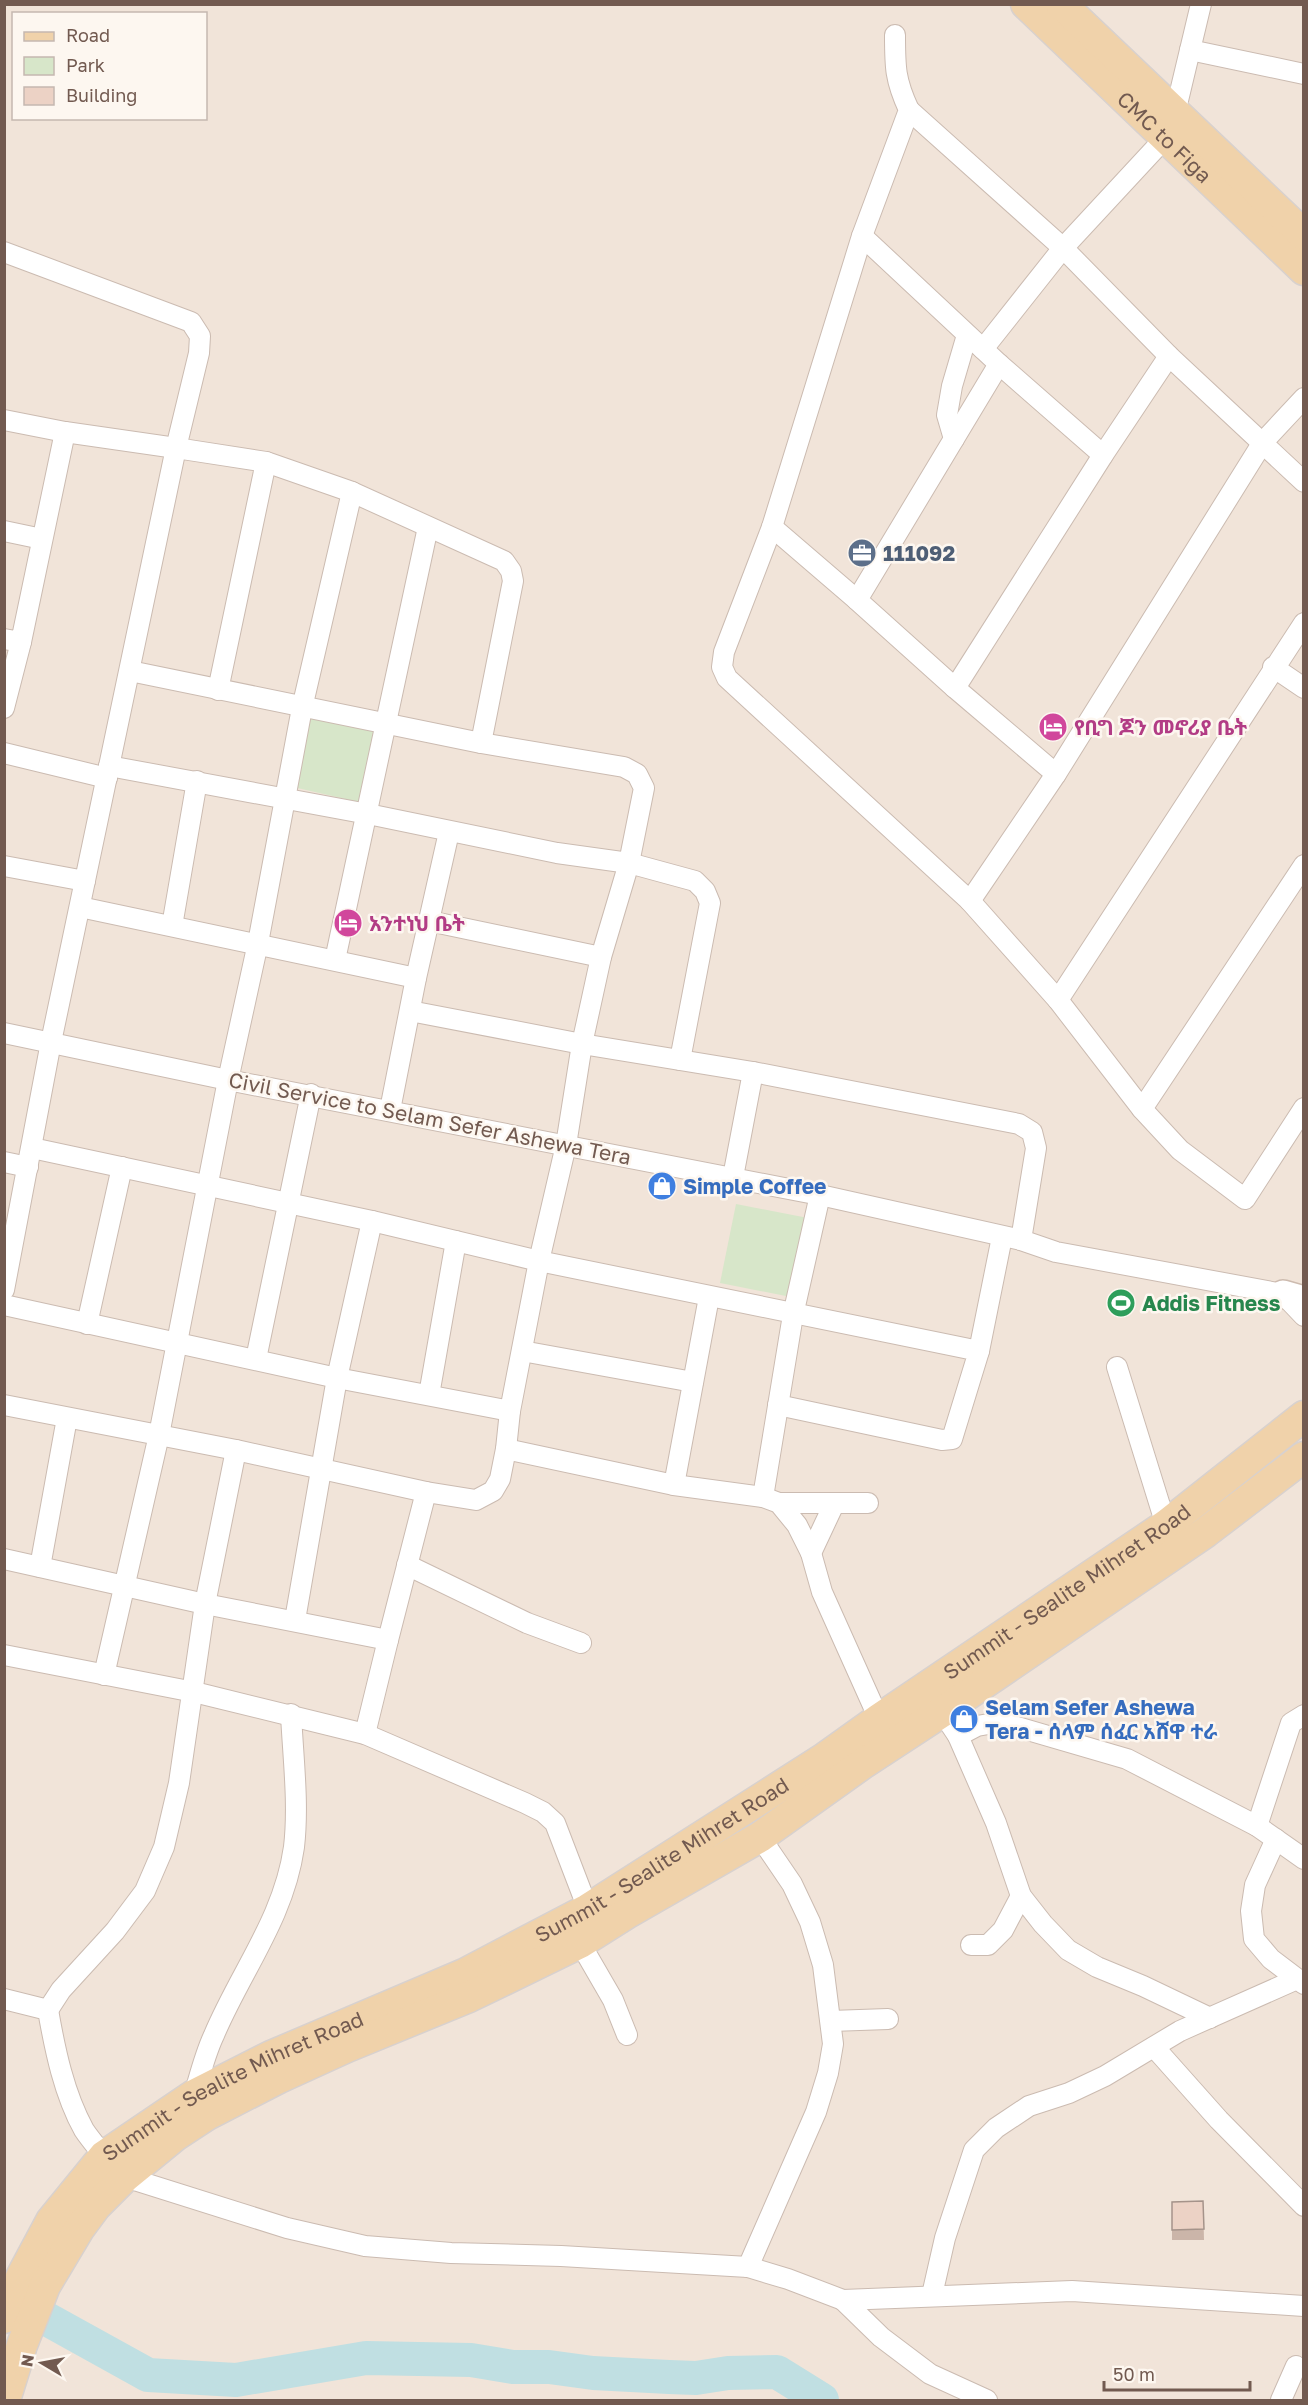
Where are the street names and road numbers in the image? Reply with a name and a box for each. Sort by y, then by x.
street label: CMC to Figa [1112,85,1217,188]
street label: Civil Service to Selam Sefer Ashewa Tera [226,1066,634,1170]
street label: Summit - Sealite Mihret Road [938,1498,1195,1685]
street label: Summit - Sealite Mihret Road [530,1771,793,1948]
street label: Summit - Sealite Mihret Road [97,2005,367,2167]

